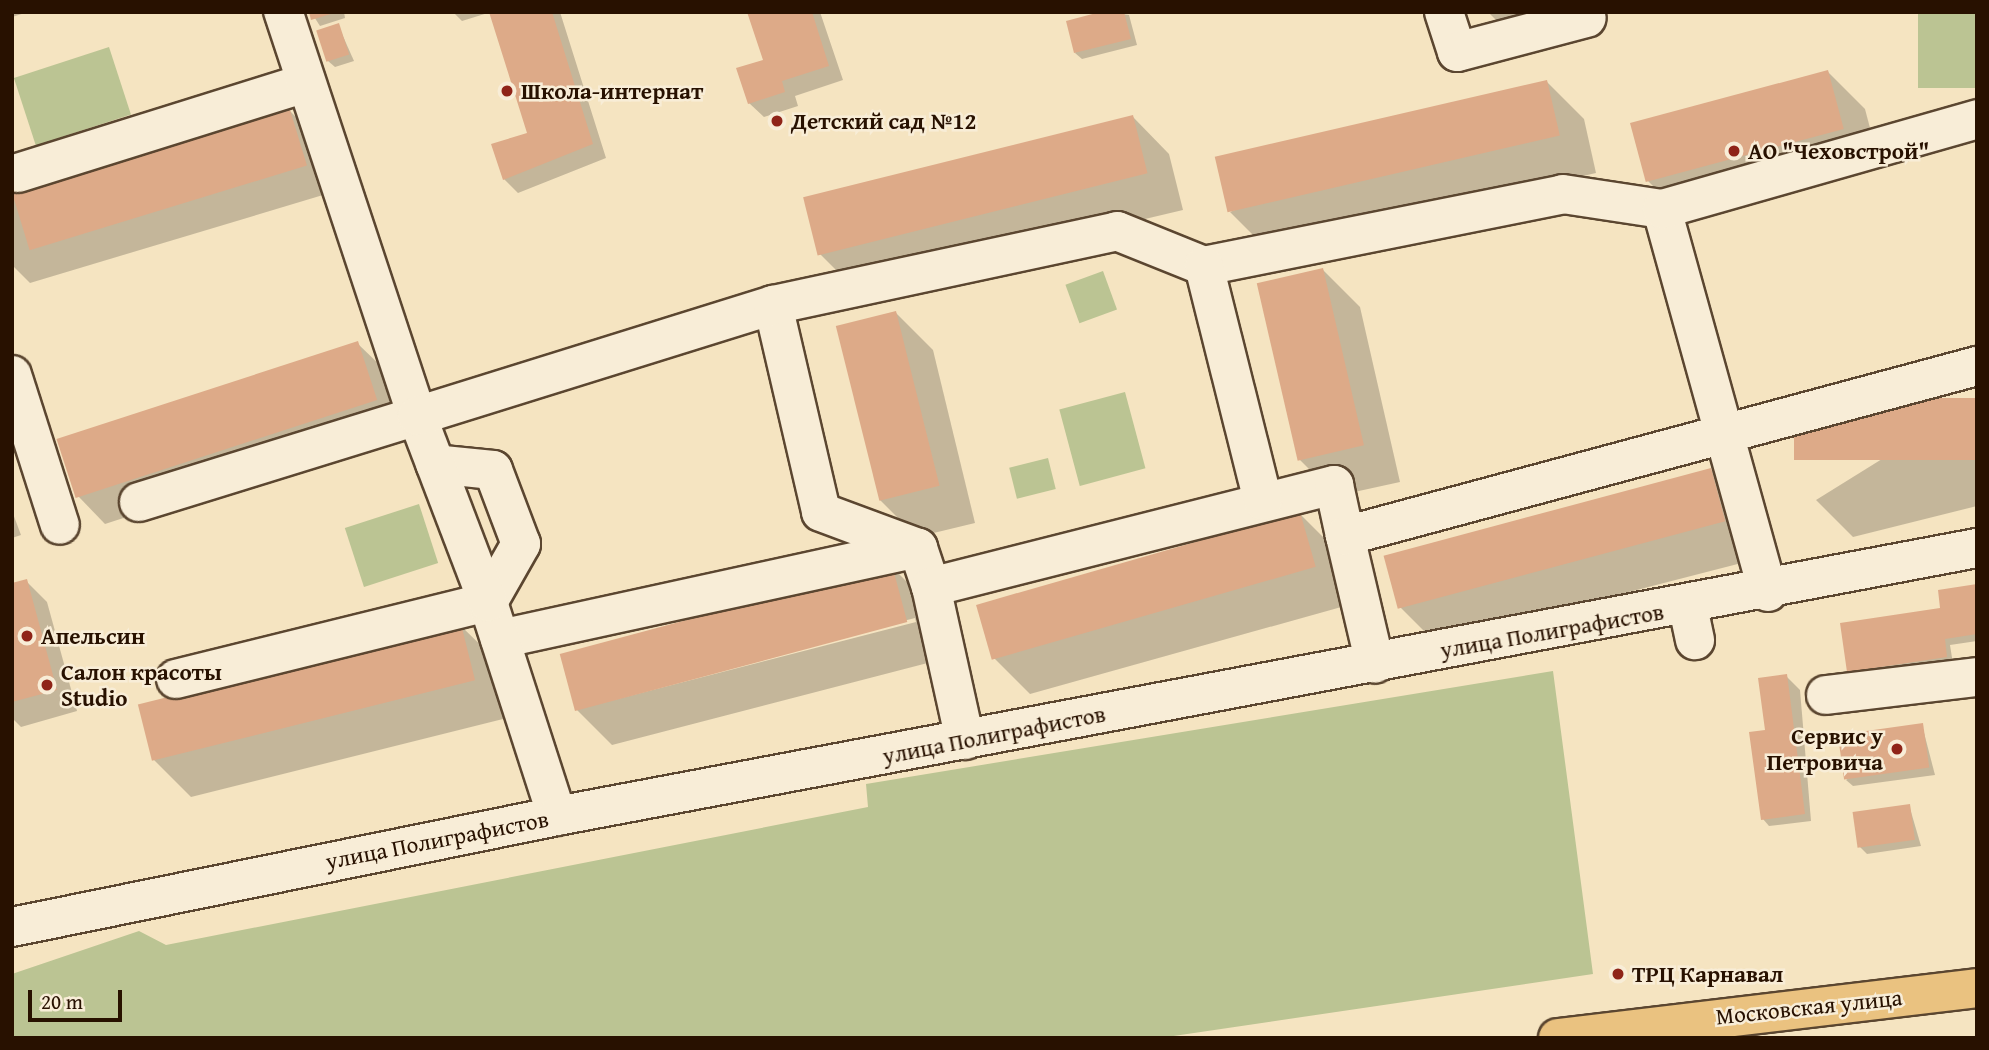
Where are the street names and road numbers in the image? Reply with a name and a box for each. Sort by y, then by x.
street label: улица Полиграфистов [1438,598,1666,664]
street label: улица Полиграфистов [880,700,1108,770]
street label: улица Полиграфистов [323,805,551,875]
street label: Московская улица [1715,984,1903,1030]

